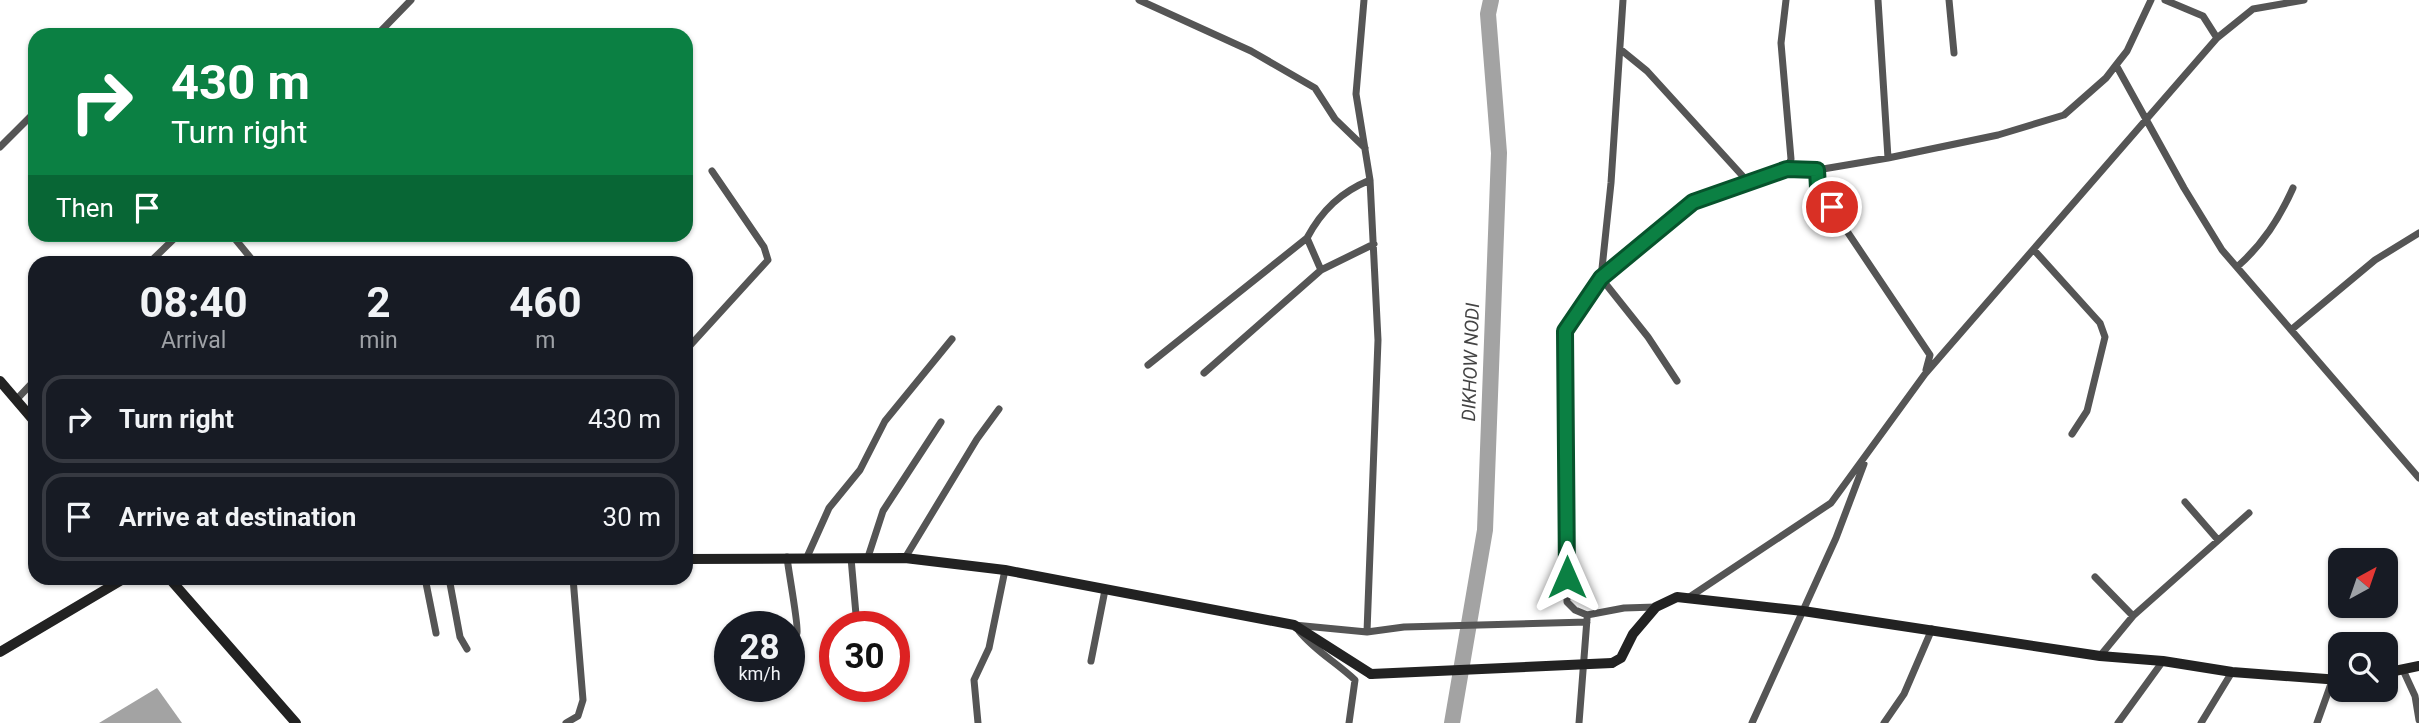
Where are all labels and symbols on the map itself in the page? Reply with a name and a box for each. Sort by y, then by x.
pin [1802,177,1862,237]
water label: DIKHOW NODI [1457,302,1484,422]
position arrow [1530,540,1604,614]
north arrow [2328,548,2398,618]
speed limit sign: 30 [819,611,910,702]

